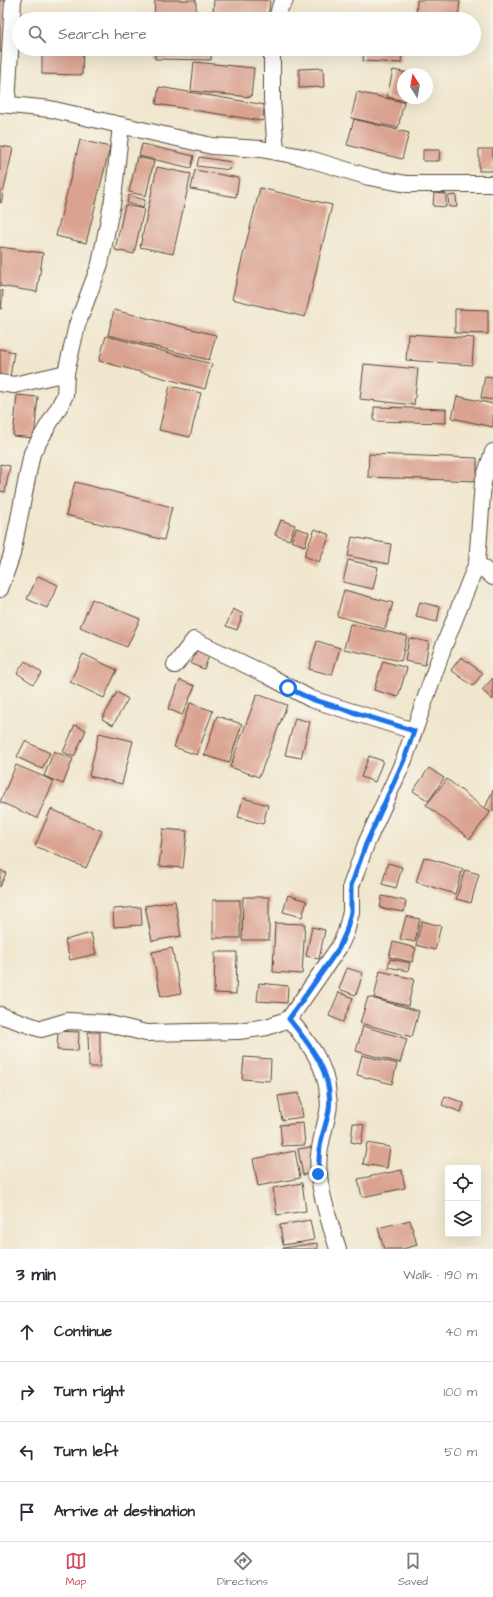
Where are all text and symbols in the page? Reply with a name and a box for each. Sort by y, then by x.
search box [12,12,481,56]
icon: search [26,23,48,45]
text: Search here [58,24,147,45]
north arrow [397,68,433,104]
route start [279,679,297,697]
route end [309,1165,327,1183]
map controls [445,1165,481,1237]
button: locate [445,1165,481,1201]
button: layers [445,1201,481,1237]
text: 3 min [16,1263,56,1287]
text: Walk · 190 m [403,1266,477,1284]
icon: ahead [16,1321,38,1343]
text: Continue [54,1321,112,1342]
text: 40 m [445,1323,477,1341]
icon: right [16,1381,38,1403]
text: Turn right [54,1381,125,1402]
text: 100 m [444,1383,477,1401]
icon: left [16,1441,38,1463]
text: Turn left [54,1441,118,1462]
text: 50 m [444,1443,477,1461]
icon: arrive [16,1501,38,1523]
text: Arrive at destination [54,1501,195,1522]
tab: Map [65,1550,87,1589]
tab: Directions [217,1550,268,1589]
tab: Saved [398,1550,428,1589]

